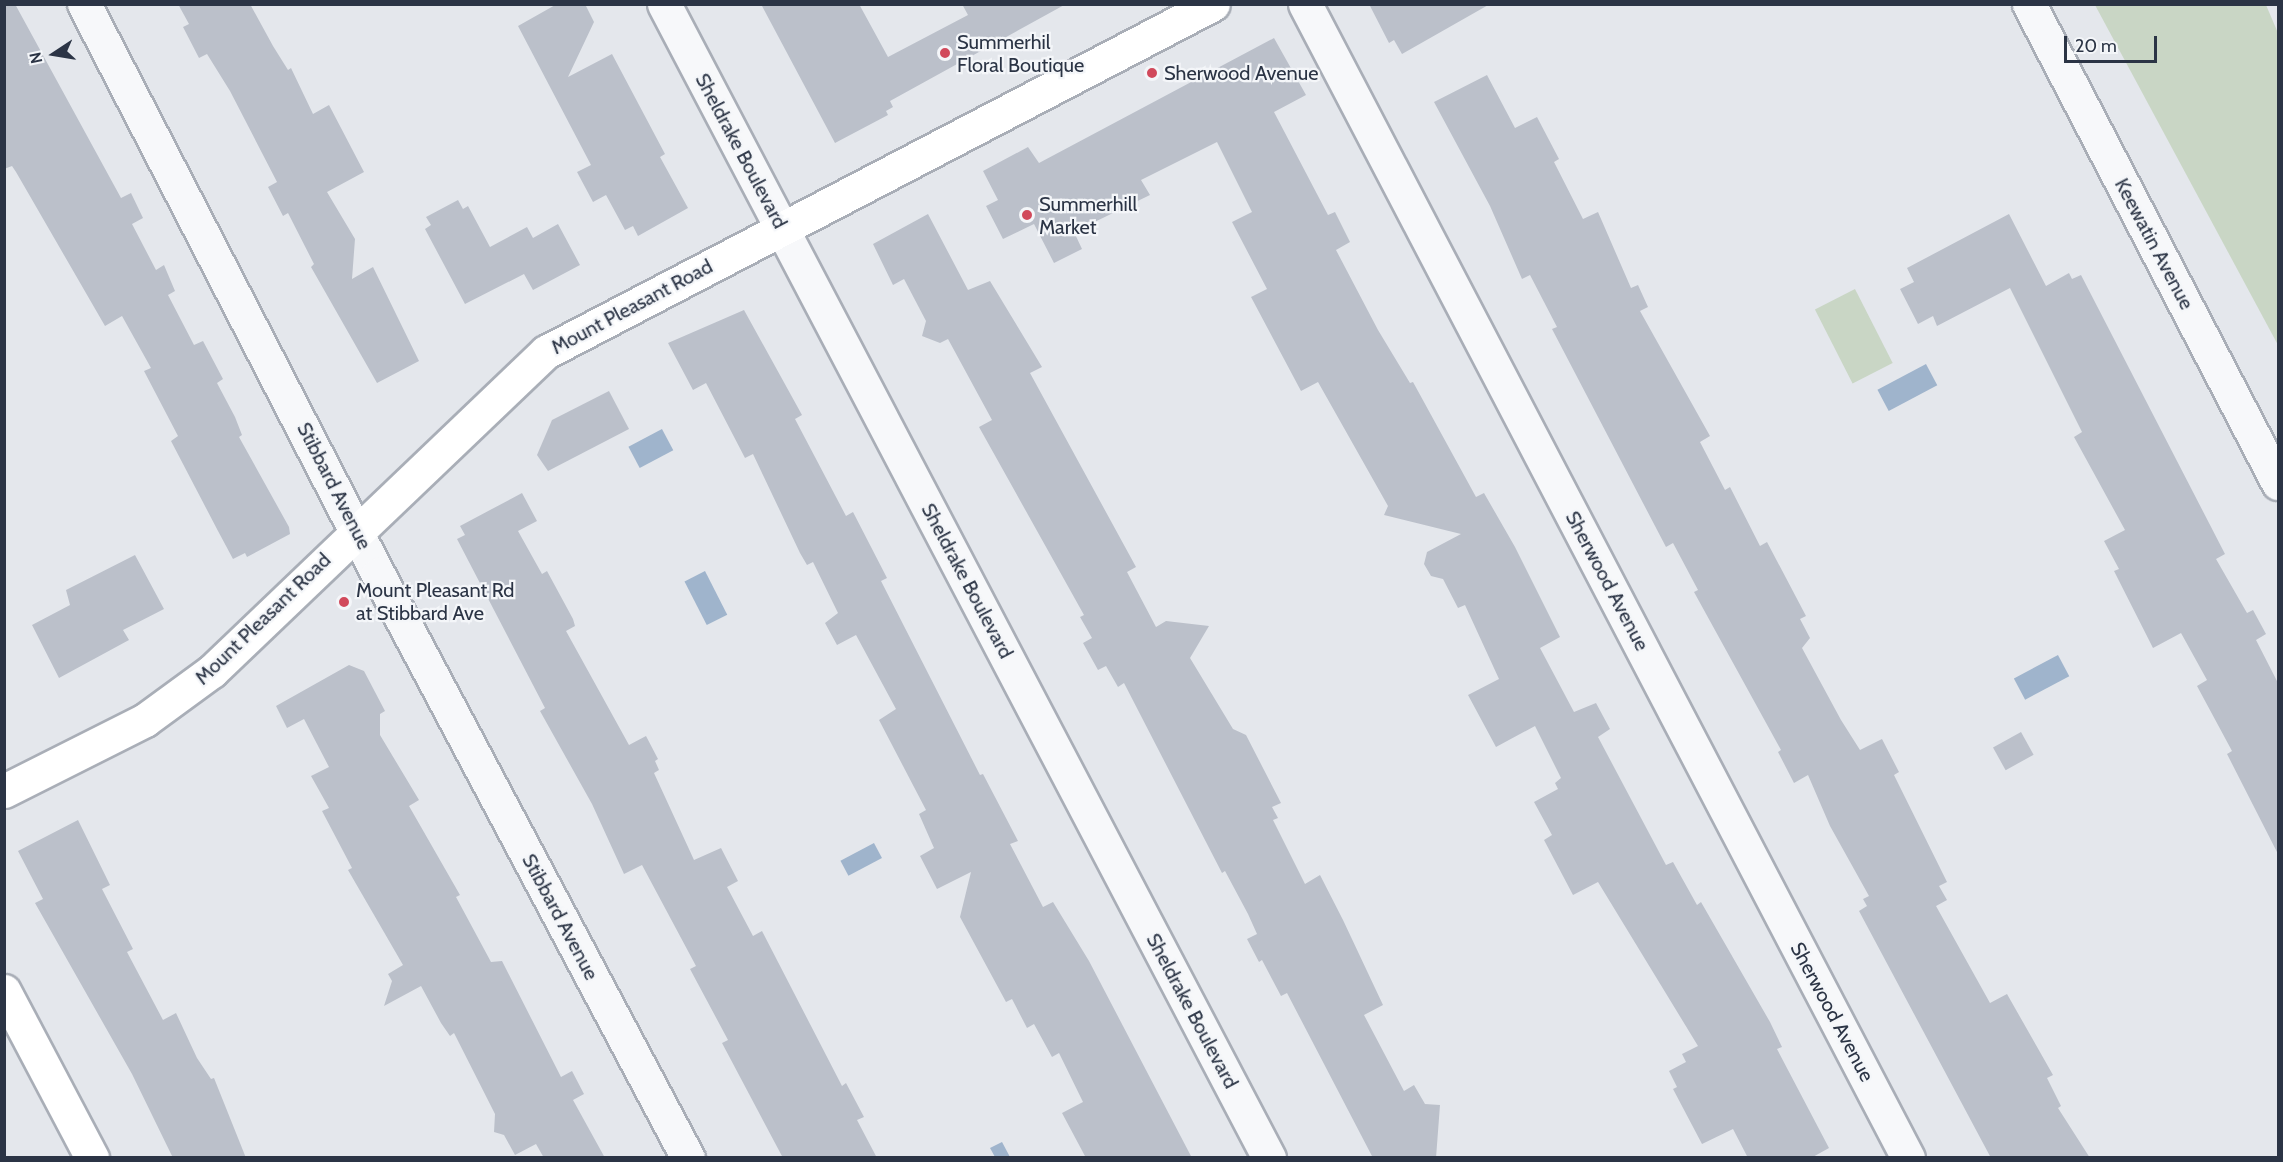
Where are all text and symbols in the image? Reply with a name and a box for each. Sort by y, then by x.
north arrow [24,24,84,84]
scale bar [2067,24,2160,62]
place label: Summerhil Floral Boutique [957,30,1084,77]
text: 20 m [2075,35,2117,57]
marker: Summerhil Floral Boutique [938,46,952,60]
text: N [25,50,46,65]
place label: Sherwood Avenue [1164,61,1318,85]
marker: Sherwood Avenue [1145,66,1159,80]
street label: Sheldrake Boulevard [690,69,792,233]
street label: Keewatin Avenue [2109,174,2199,314]
place label: Summerhill Market [1039,192,1137,239]
marker: Summerhill Market [1020,208,1034,222]
street label: Mount Pleasant Road [547,254,717,360]
street label: Stibbard Avenue [292,419,376,553]
street label: Sheldrake Boulevard [916,499,1018,663]
street label: Sherwood Avenue [1560,507,1654,655]
street label: Mount Pleasant Road [190,548,336,690]
place label: Mount Pleasant Rd at Stibbard Ave [356,578,514,625]
marker: Mount Pleasant Rd at Stibbard Ave [337,595,351,609]
street label: Stibbard Avenue [517,850,603,984]
street label: Sheldrake Boulevard [1141,929,1243,1093]
street label: Sherwood Avenue [1785,938,1879,1086]

